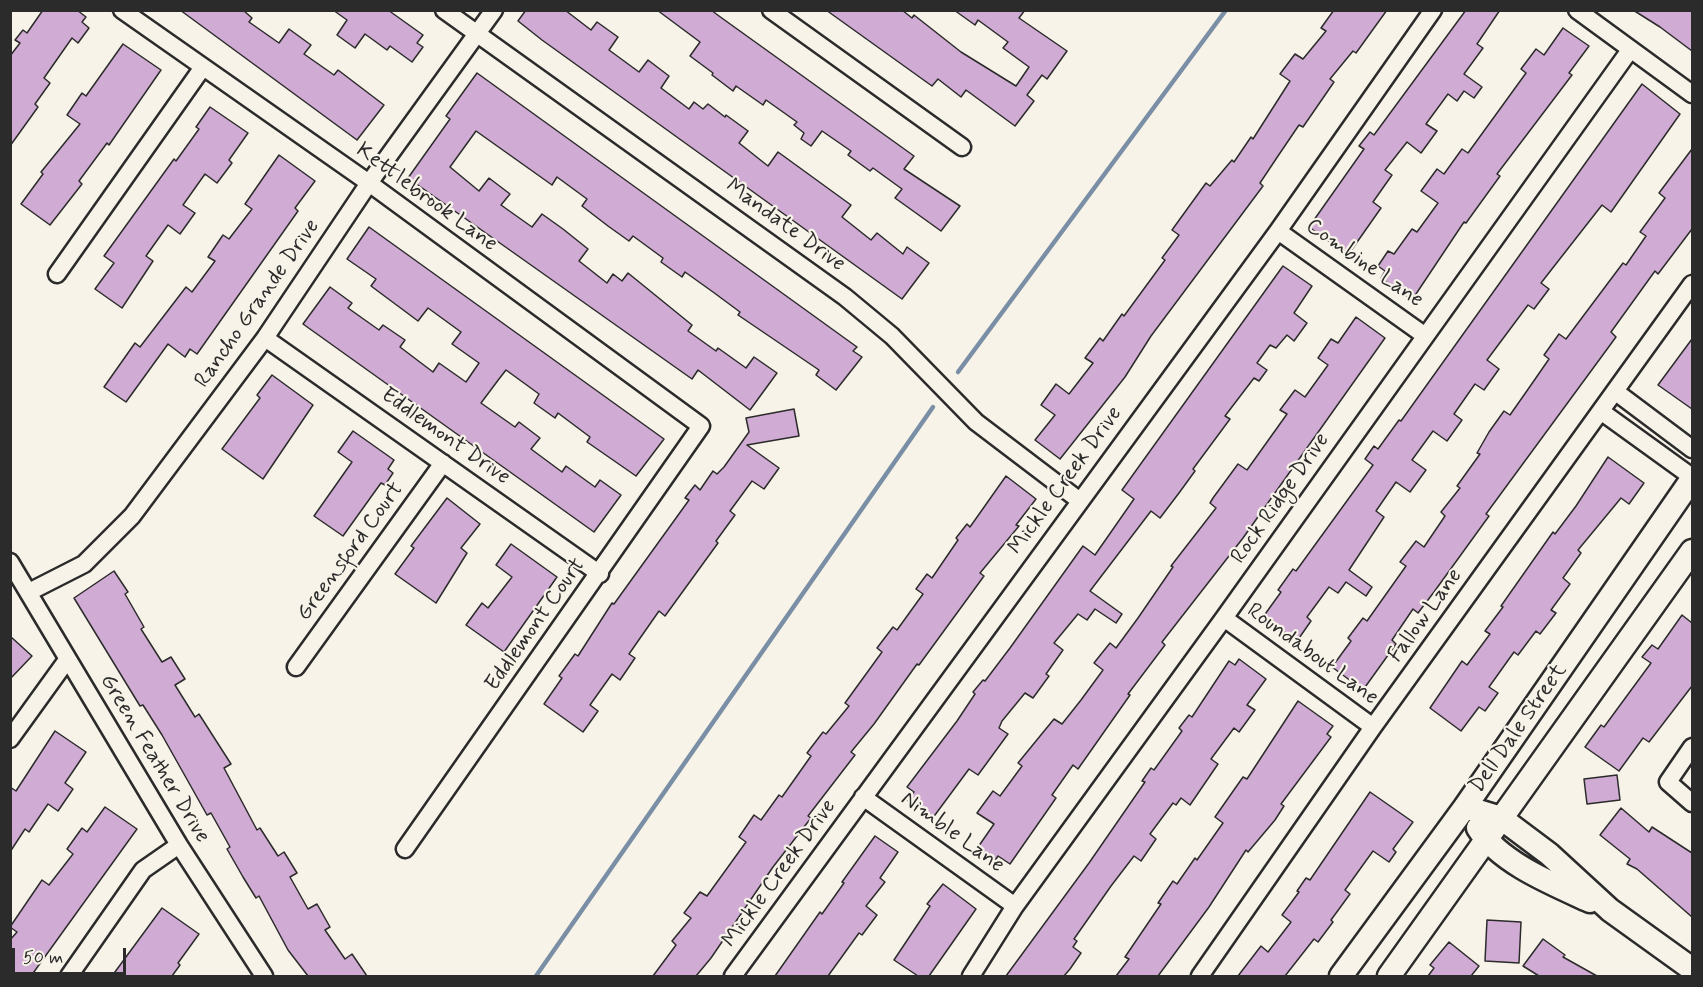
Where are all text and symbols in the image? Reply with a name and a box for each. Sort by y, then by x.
street label: Kettlebrook Lane [350,138,502,258]
street label: Mandate Drive [720,174,850,278]
street label: Combine Lane [1300,214,1428,314]
street label: Rancho Grande Drive [190,215,326,393]
street label: Eddlemont Drive [375,383,515,491]
street label: Mickle Creek Drive [1003,402,1129,560]
street label: Rock Ridge Drive [1226,428,1336,570]
street label: Greensford Court [292,478,410,626]
street label: Eddlemont Court [480,553,592,697]
street label: Fallow Lane [1383,564,1469,668]
street label: Roundabout Lane [1241,598,1383,712]
street label: Dell Dale Street [1465,659,1573,799]
street label: Green Feather Drive [93,670,215,848]
street label: Nimble Lane [895,787,1009,879]
street label: Mickle Creek Drive [717,795,843,953]
scale bar [15,936,129,974]
text: 50 m [23,946,63,970]

